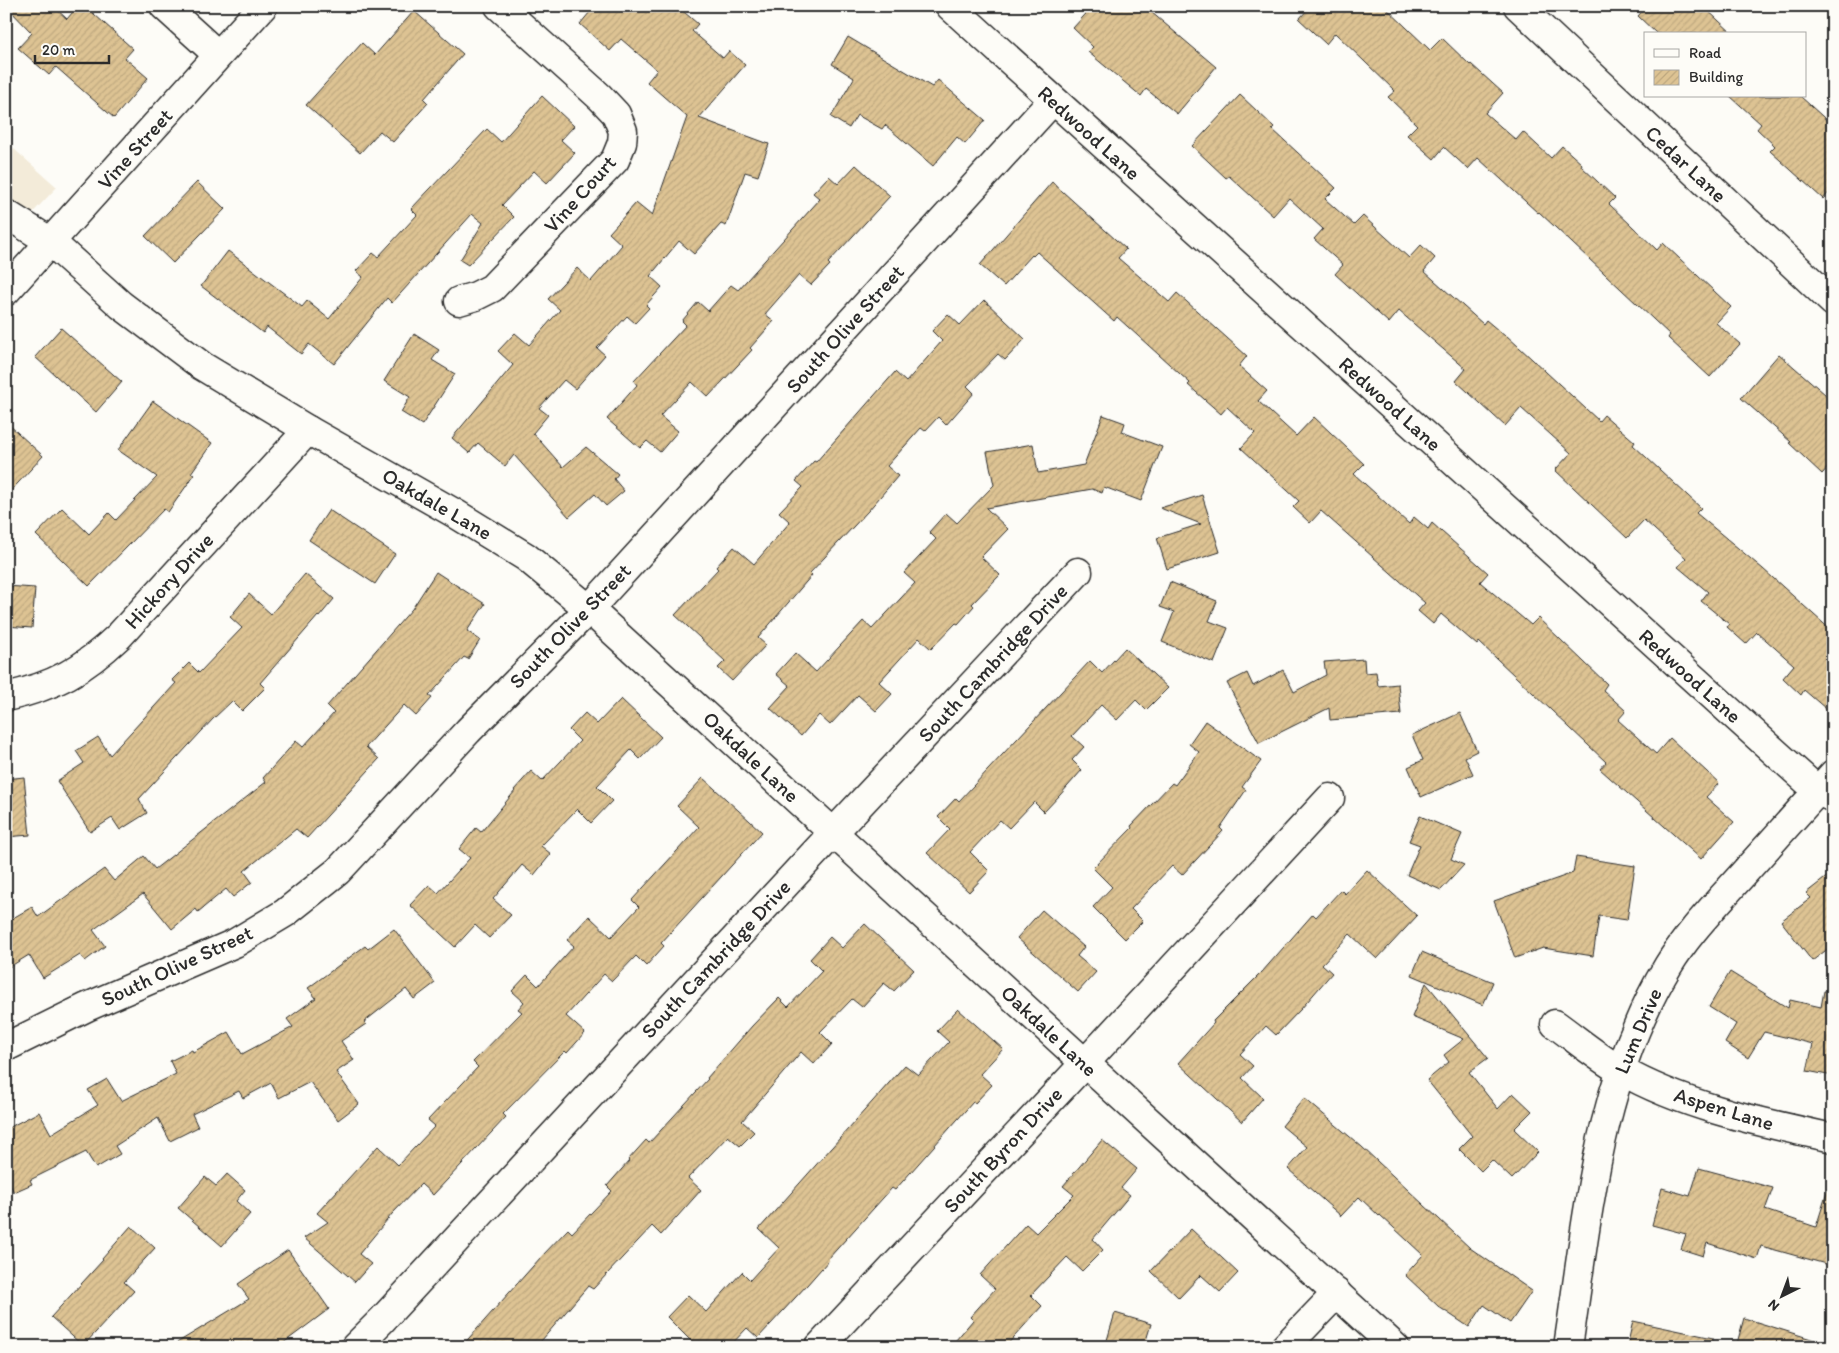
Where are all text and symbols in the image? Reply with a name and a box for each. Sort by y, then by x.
scale bar [35,32,109,64]
legend [1644,32,1806,98]
text: 20 m [42,41,76,59]
text: Road [1689,44,1722,62]
text: Building [1689,68,1743,86]
street label: Redwood Lane [1033,80,1146,185]
street label: Vine Street [92,103,178,194]
street label: Cedar Lane [1641,120,1732,207]
street label: Vine Court [538,150,621,238]
street label: South Olive Street [780,259,909,398]
street label: Redwood Lane [1334,351,1447,456]
street label: Oakdale Lane [378,462,497,545]
street label: Hickory Drive [119,527,218,634]
street label: South Olive Street [504,558,636,693]
street label: South Cambridge Drive [913,578,1073,747]
street label: Redwood Lane [1634,623,1747,728]
street label: Oakdale Lane [698,706,805,808]
street label: South Cambridge Drive [636,874,796,1043]
street label: South Olive Street [97,919,257,1012]
street label: Oakdale Lane [996,980,1103,1082]
street label: Lum Drive [1608,984,1667,1078]
street label: South Byron Drive [938,1082,1067,1218]
street label: Aspen Lane [1671,1082,1777,1135]
north arrow [1756,1270,1806,1320]
text: N [1764,1296,1783,1315]

